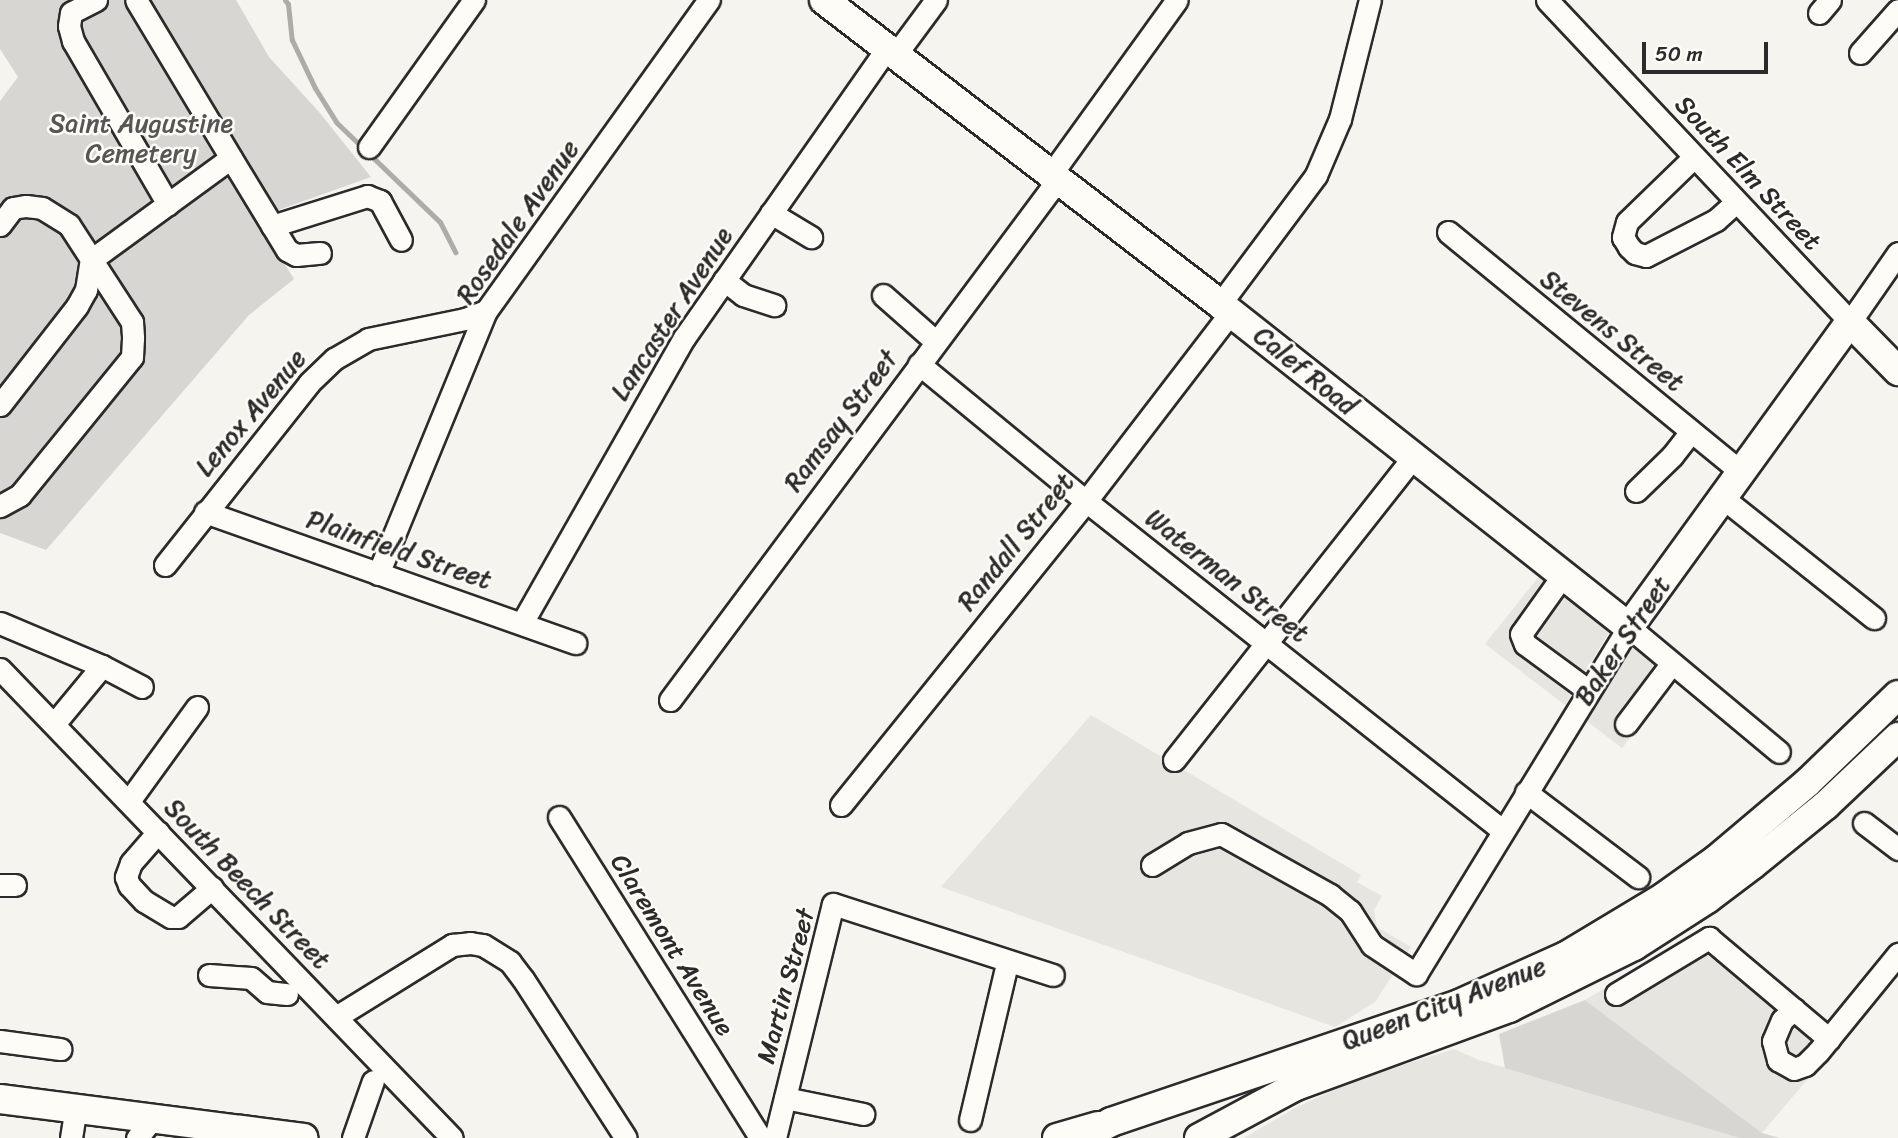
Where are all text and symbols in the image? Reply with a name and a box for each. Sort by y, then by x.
scale bar [1646,28,1772,72]
text: 50 m [1655,35,1703,73]
street label: South Elm Street [1669,89,1827,257]
park label: Saint Augustine Cemetery [49,108,233,170]
street label: Rosedale Avenue [450,135,586,309]
street label: Lancaster Avenue [604,222,740,406]
street label: Stevens Street [1534,264,1690,398]
street label: Calef Road [1247,320,1363,422]
street label: Lenox Avenue [189,343,313,483]
street label: Ramsay Street [778,344,904,498]
street label: Randall Street [951,467,1081,617]
street label: Waterman Street [1139,503,1315,649]
street label: Plainfield Street [303,504,495,596]
street label: Baker Street [1568,570,1678,712]
street label: South Beech Street [157,791,337,977]
street label: Claremont Avenue [603,848,741,1042]
street label: Martin Street [750,905,822,1067]
street label: Queen City Avenue [1338,951,1550,1057]

